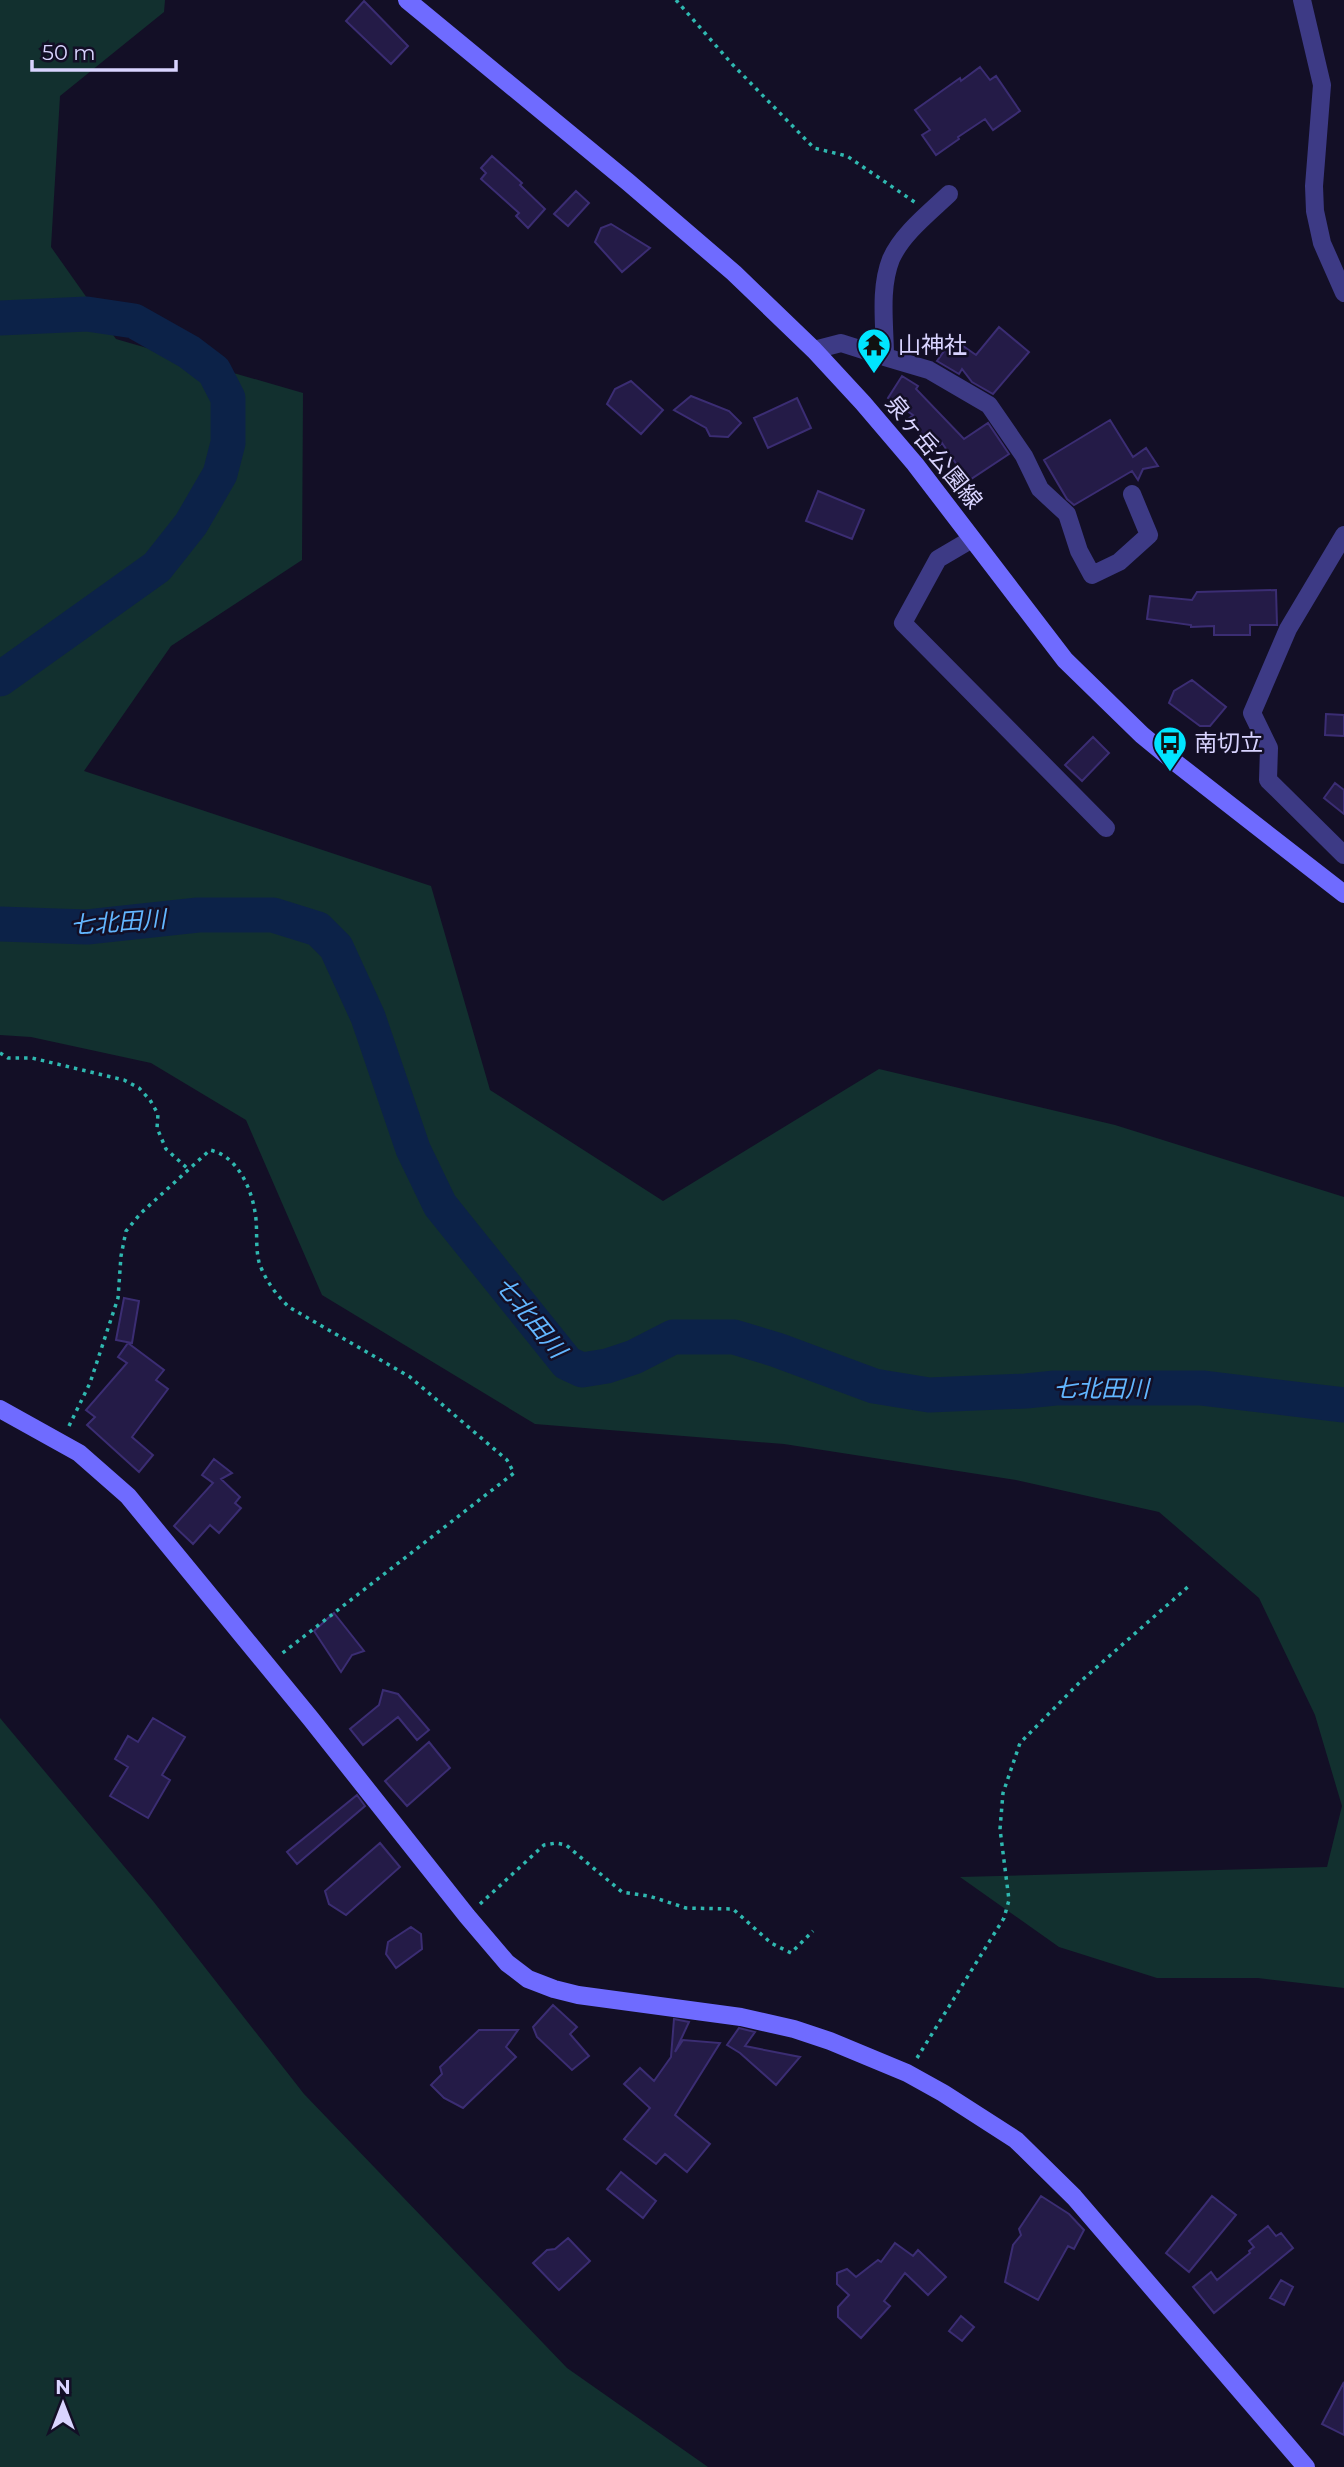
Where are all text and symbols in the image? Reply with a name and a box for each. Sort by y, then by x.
scale bar [32,28,175,72]
text: 50 m [42,40,96,65]
temple icon: 山神社 [855,326,893,375]
place label: 山神社 [898,331,967,359]
street label: 泉ヶ岳公園線 [880,390,988,514]
bus stop icon: 南切立 [1151,724,1189,773]
place label: 南切立 [1194,729,1263,757]
water label: 七北田川 [69,904,170,940]
water label: 七北田川 [490,1271,574,1366]
water label: 七北田川 [1053,1374,1152,1403]
north arrow [28,2369,98,2439]
text: N [55,2376,71,2399]

